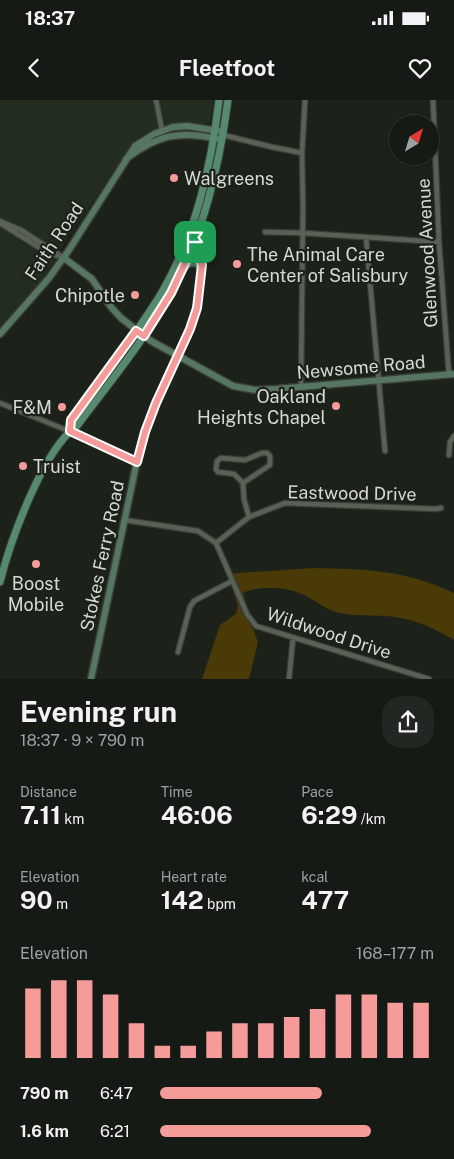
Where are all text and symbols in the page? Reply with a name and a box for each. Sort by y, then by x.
text: 18:37 [25,7,75,29]
icon: back [20,54,48,82]
icon: heart [406,54,434,82]
text: Fleetfoot [179,55,275,81]
north arrow [389,115,439,165]
map controls [389,115,439,165]
place label: Walgreens [184,168,274,189]
marker: Walgreens [168,172,180,184]
street label: Glenwood Avenue [413,178,441,328]
street label: Faith Road [20,198,88,284]
pin [174,221,216,263]
icon: arrive [181,228,209,256]
place label: The Animal Care Center of Salisbury [247,244,408,286]
marker: The Animal Care Center of Salisbury [231,258,243,270]
place label: Chipotle [55,285,125,306]
marker: Chipotle [129,289,141,301]
street label: Newsome Road [296,351,426,383]
place label: Oakland Heights Chapel [197,386,326,428]
place label: F&M [13,397,52,418]
marker: Oakland Heights Chapel [330,400,342,412]
marker: F&M [56,401,68,413]
place label: Truist [33,456,81,477]
marker: Truist [17,460,29,472]
street label: Stokes Ferry Road [76,479,128,633]
street label: Eastwood Drive [287,481,417,505]
marker: Boost Mobile [30,558,42,570]
place label: Boost Mobile [8,573,64,615]
street label: Wildwood Drive [264,603,394,663]
text: Evening run [20,695,177,728]
button: share [382,696,434,748]
text: 18:37 · 9 × 790 m [20,731,144,750]
text: Distance [20,784,77,800]
text: Time [161,784,193,800]
text: Pace [301,784,333,800]
text: 7.11 [20,800,61,830]
text: 46:06 [161,800,233,830]
text: 6:29 [301,800,357,830]
text: km [61,811,84,827]
text: /km [357,811,386,827]
text: Elevation [20,869,79,885]
text: Heart rate [161,869,227,885]
text: kcal [301,869,328,885]
text: 90 [20,885,53,915]
text: 142 [161,885,204,915]
text: 477 [301,885,349,915]
text: m [53,896,68,912]
text: bpm [204,896,236,912]
text: Elevation [20,944,88,963]
text: 168–177 m [356,944,434,963]
text: 790 m [20,1084,69,1103]
text: 6:47 [100,1084,133,1103]
text: 1.6 km [20,1122,69,1141]
text: 6:21 [100,1122,130,1141]

